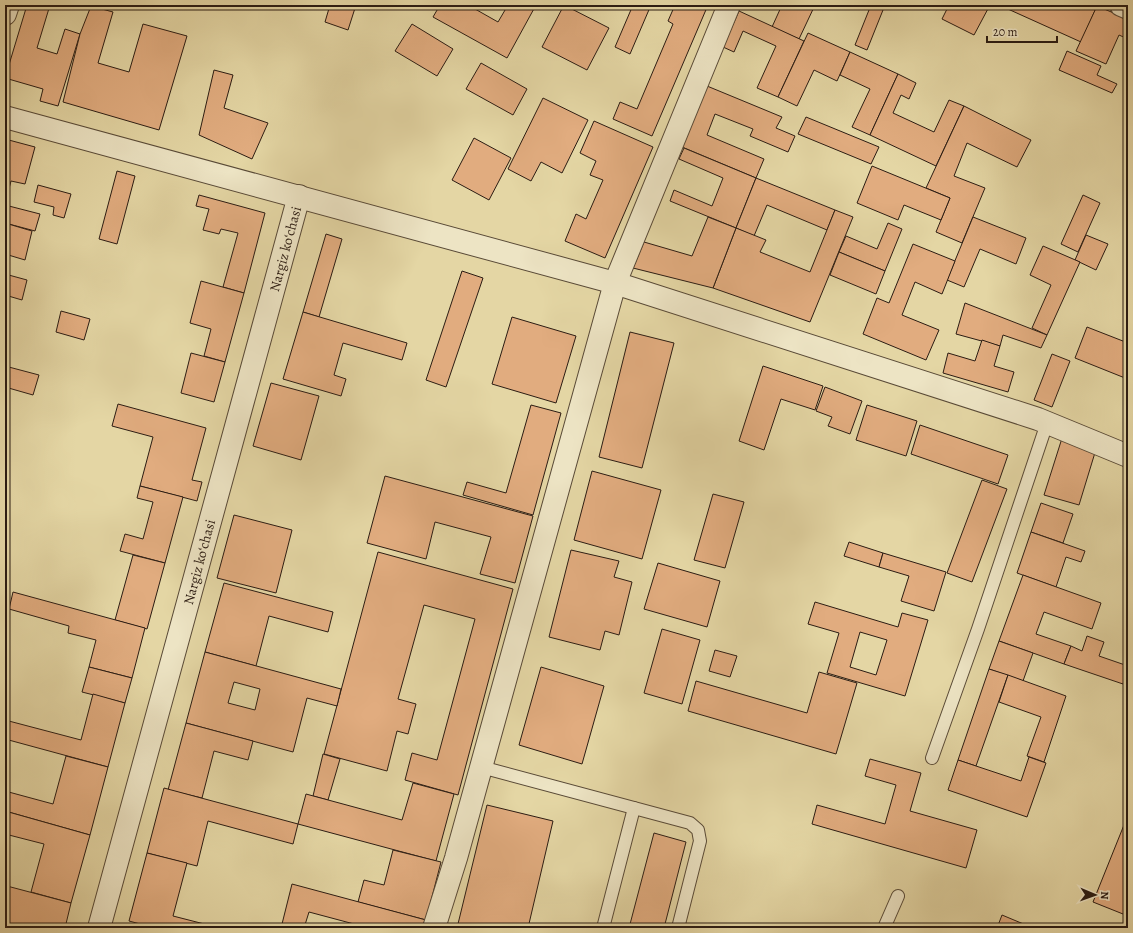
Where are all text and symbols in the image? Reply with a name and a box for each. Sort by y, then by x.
scale bar [987,18,1057,44]
text: 20 m [993,24,1017,40]
street label: Nargiz koʻchasi [265,204,306,294]
street label: Nargiz koʻchasi [179,517,220,607]
north arrow [1075,875,1115,915]
text: N [1097,891,1112,900]

